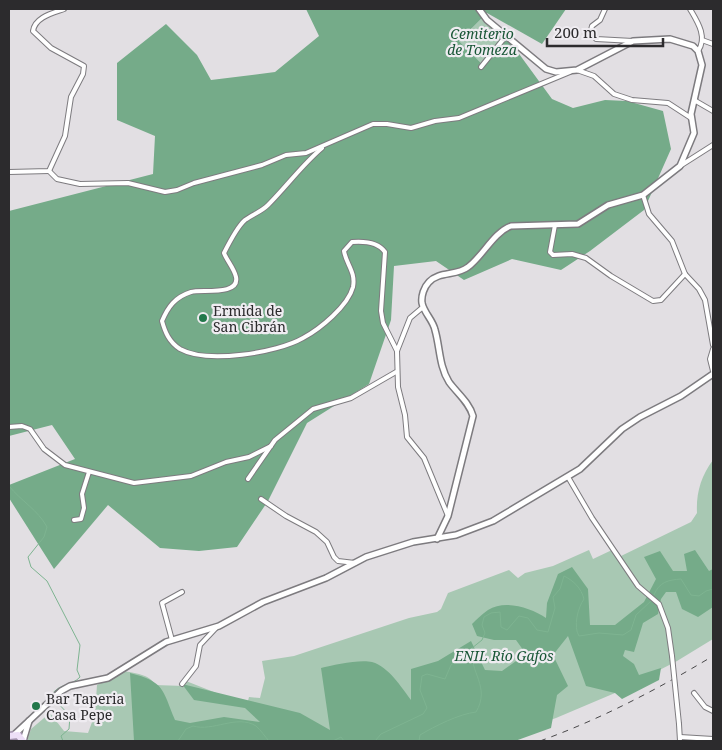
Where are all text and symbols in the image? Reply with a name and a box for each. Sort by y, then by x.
scale bar [547,15,663,47]
text: 200 m [554,22,597,42]
park label: Cemiterio de Tomeza [447,24,518,59]
place label: Ermida de San Cibrán [213,301,286,336]
marker: Ermida de San Cibrán [197,312,209,324]
park label: ENIL Río Gafos [453,646,554,665]
place label: Bar Taperia Casa Pepe [46,689,124,724]
marker: Bar Taperia Casa Pepe [30,700,42,712]

